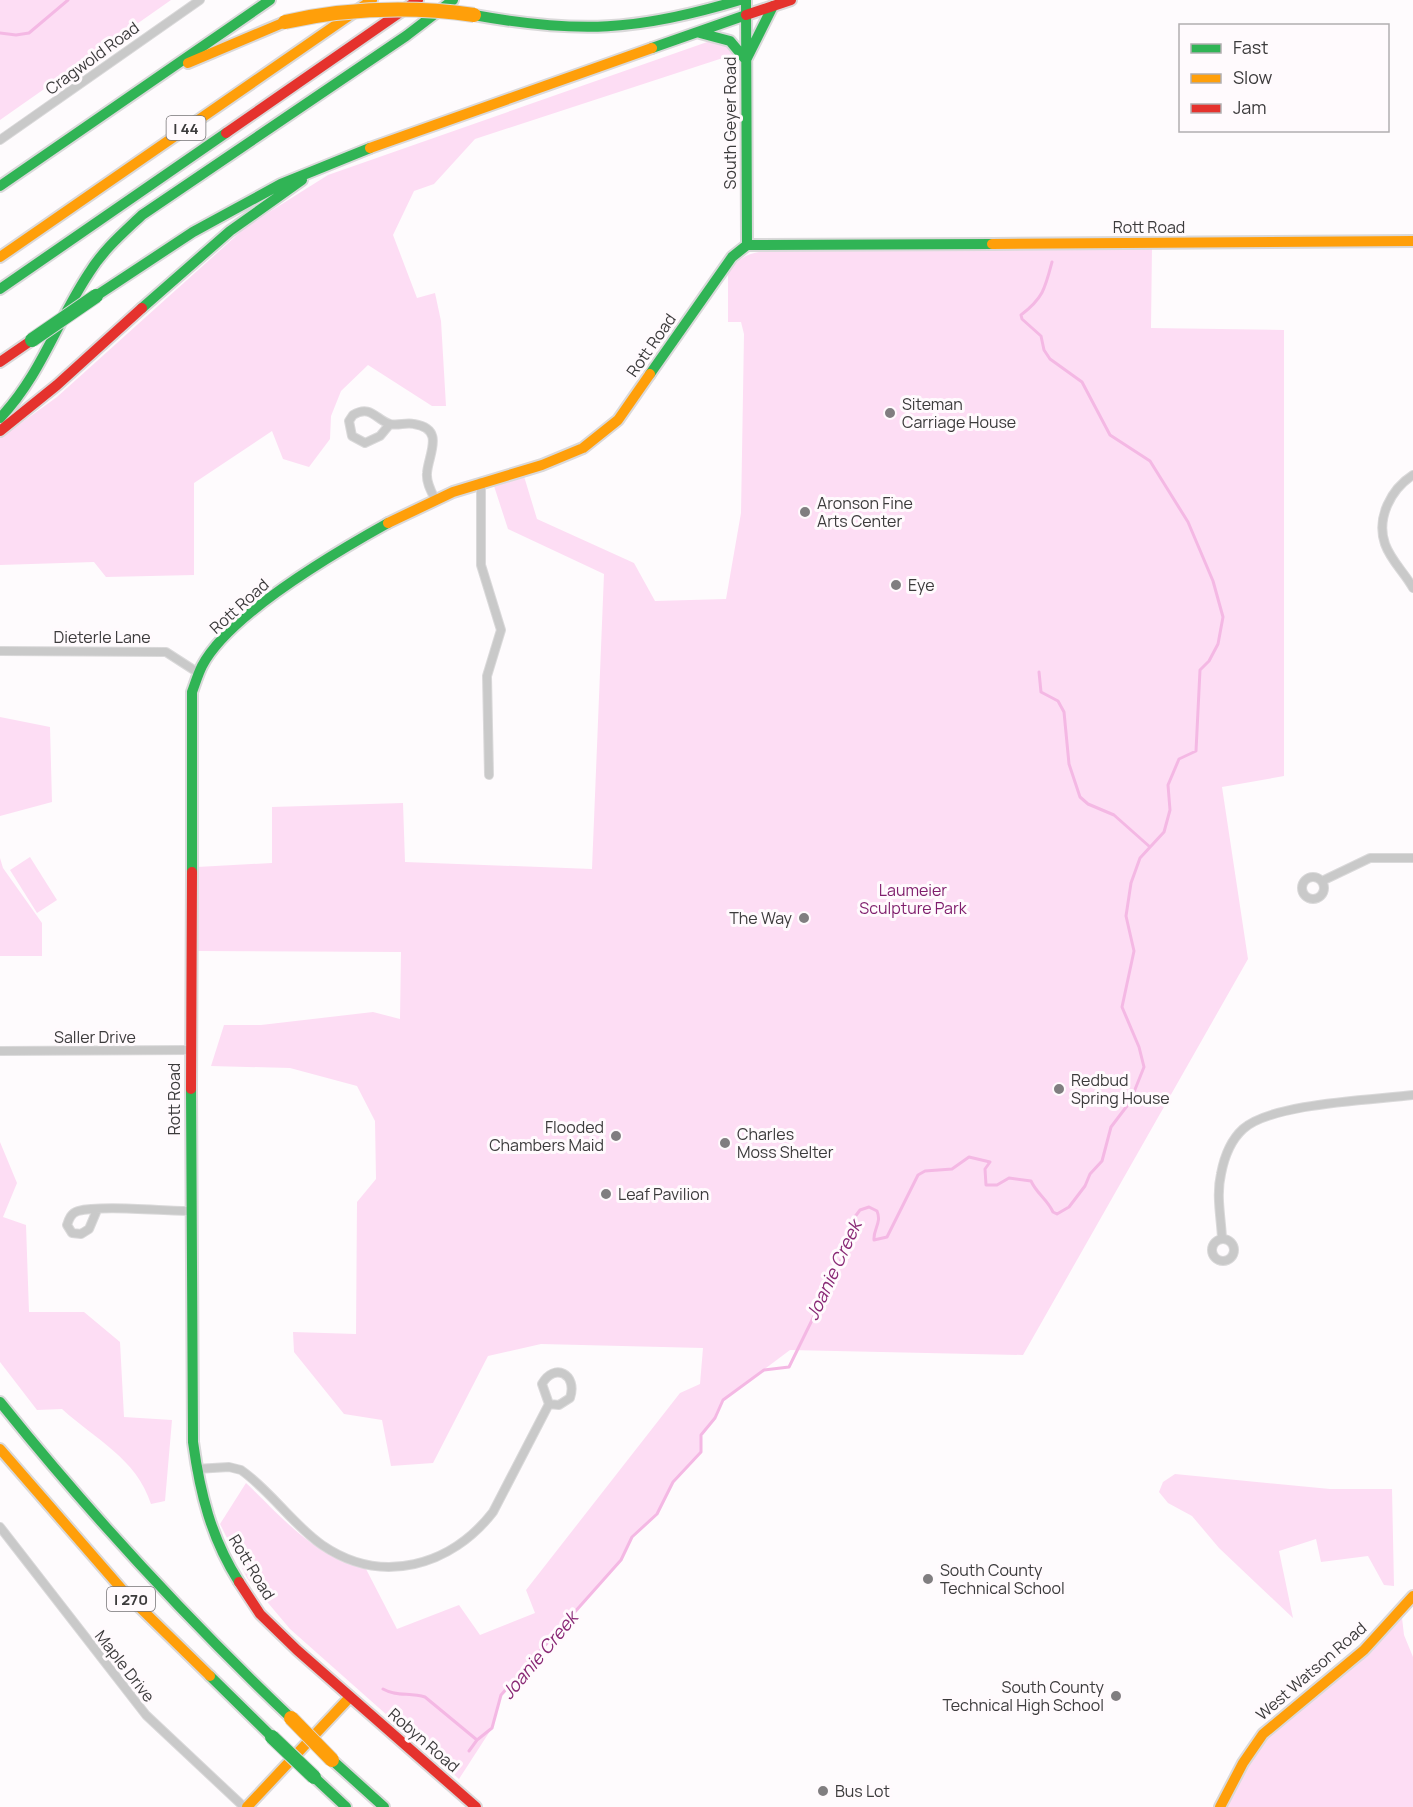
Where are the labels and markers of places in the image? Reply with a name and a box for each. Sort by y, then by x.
place label: Siteman Carriage House [902,393,1016,433]
marker: Siteman Carriage House [883,406,897,420]
place label: Aronson Fine Arts Center [817,492,913,532]
marker: Aronson Fine Arts Center [798,505,812,519]
place label: Eye [908,574,935,596]
marker: Eye [889,578,903,592]
place label: The Way [729,907,793,929]
marker: The Way [797,911,811,925]
place label: Redbud Spring House [1071,1069,1170,1109]
marker: Redbud Spring House [1052,1082,1066,1096]
place label: Flooded Chambers Maid [489,1116,604,1156]
place label: Charles Moss Shelter [737,1123,834,1163]
marker: Flooded Chambers Maid [609,1129,623,1143]
marker: Charles Moss Shelter [718,1136,732,1150]
place label: Leaf Pavilion [618,1183,709,1205]
marker: Leaf Pavilion [599,1187,613,1201]
place label: South County Technical School [940,1559,1065,1599]
marker: South County Technical School [921,1572,935,1586]
place label: South County Technical High School [942,1676,1105,1716]
marker: South County Technical High School [1109,1689,1123,1703]
place label: Bus Lot [835,1780,890,1802]
marker: Bus Lot [816,1784,830,1798]

